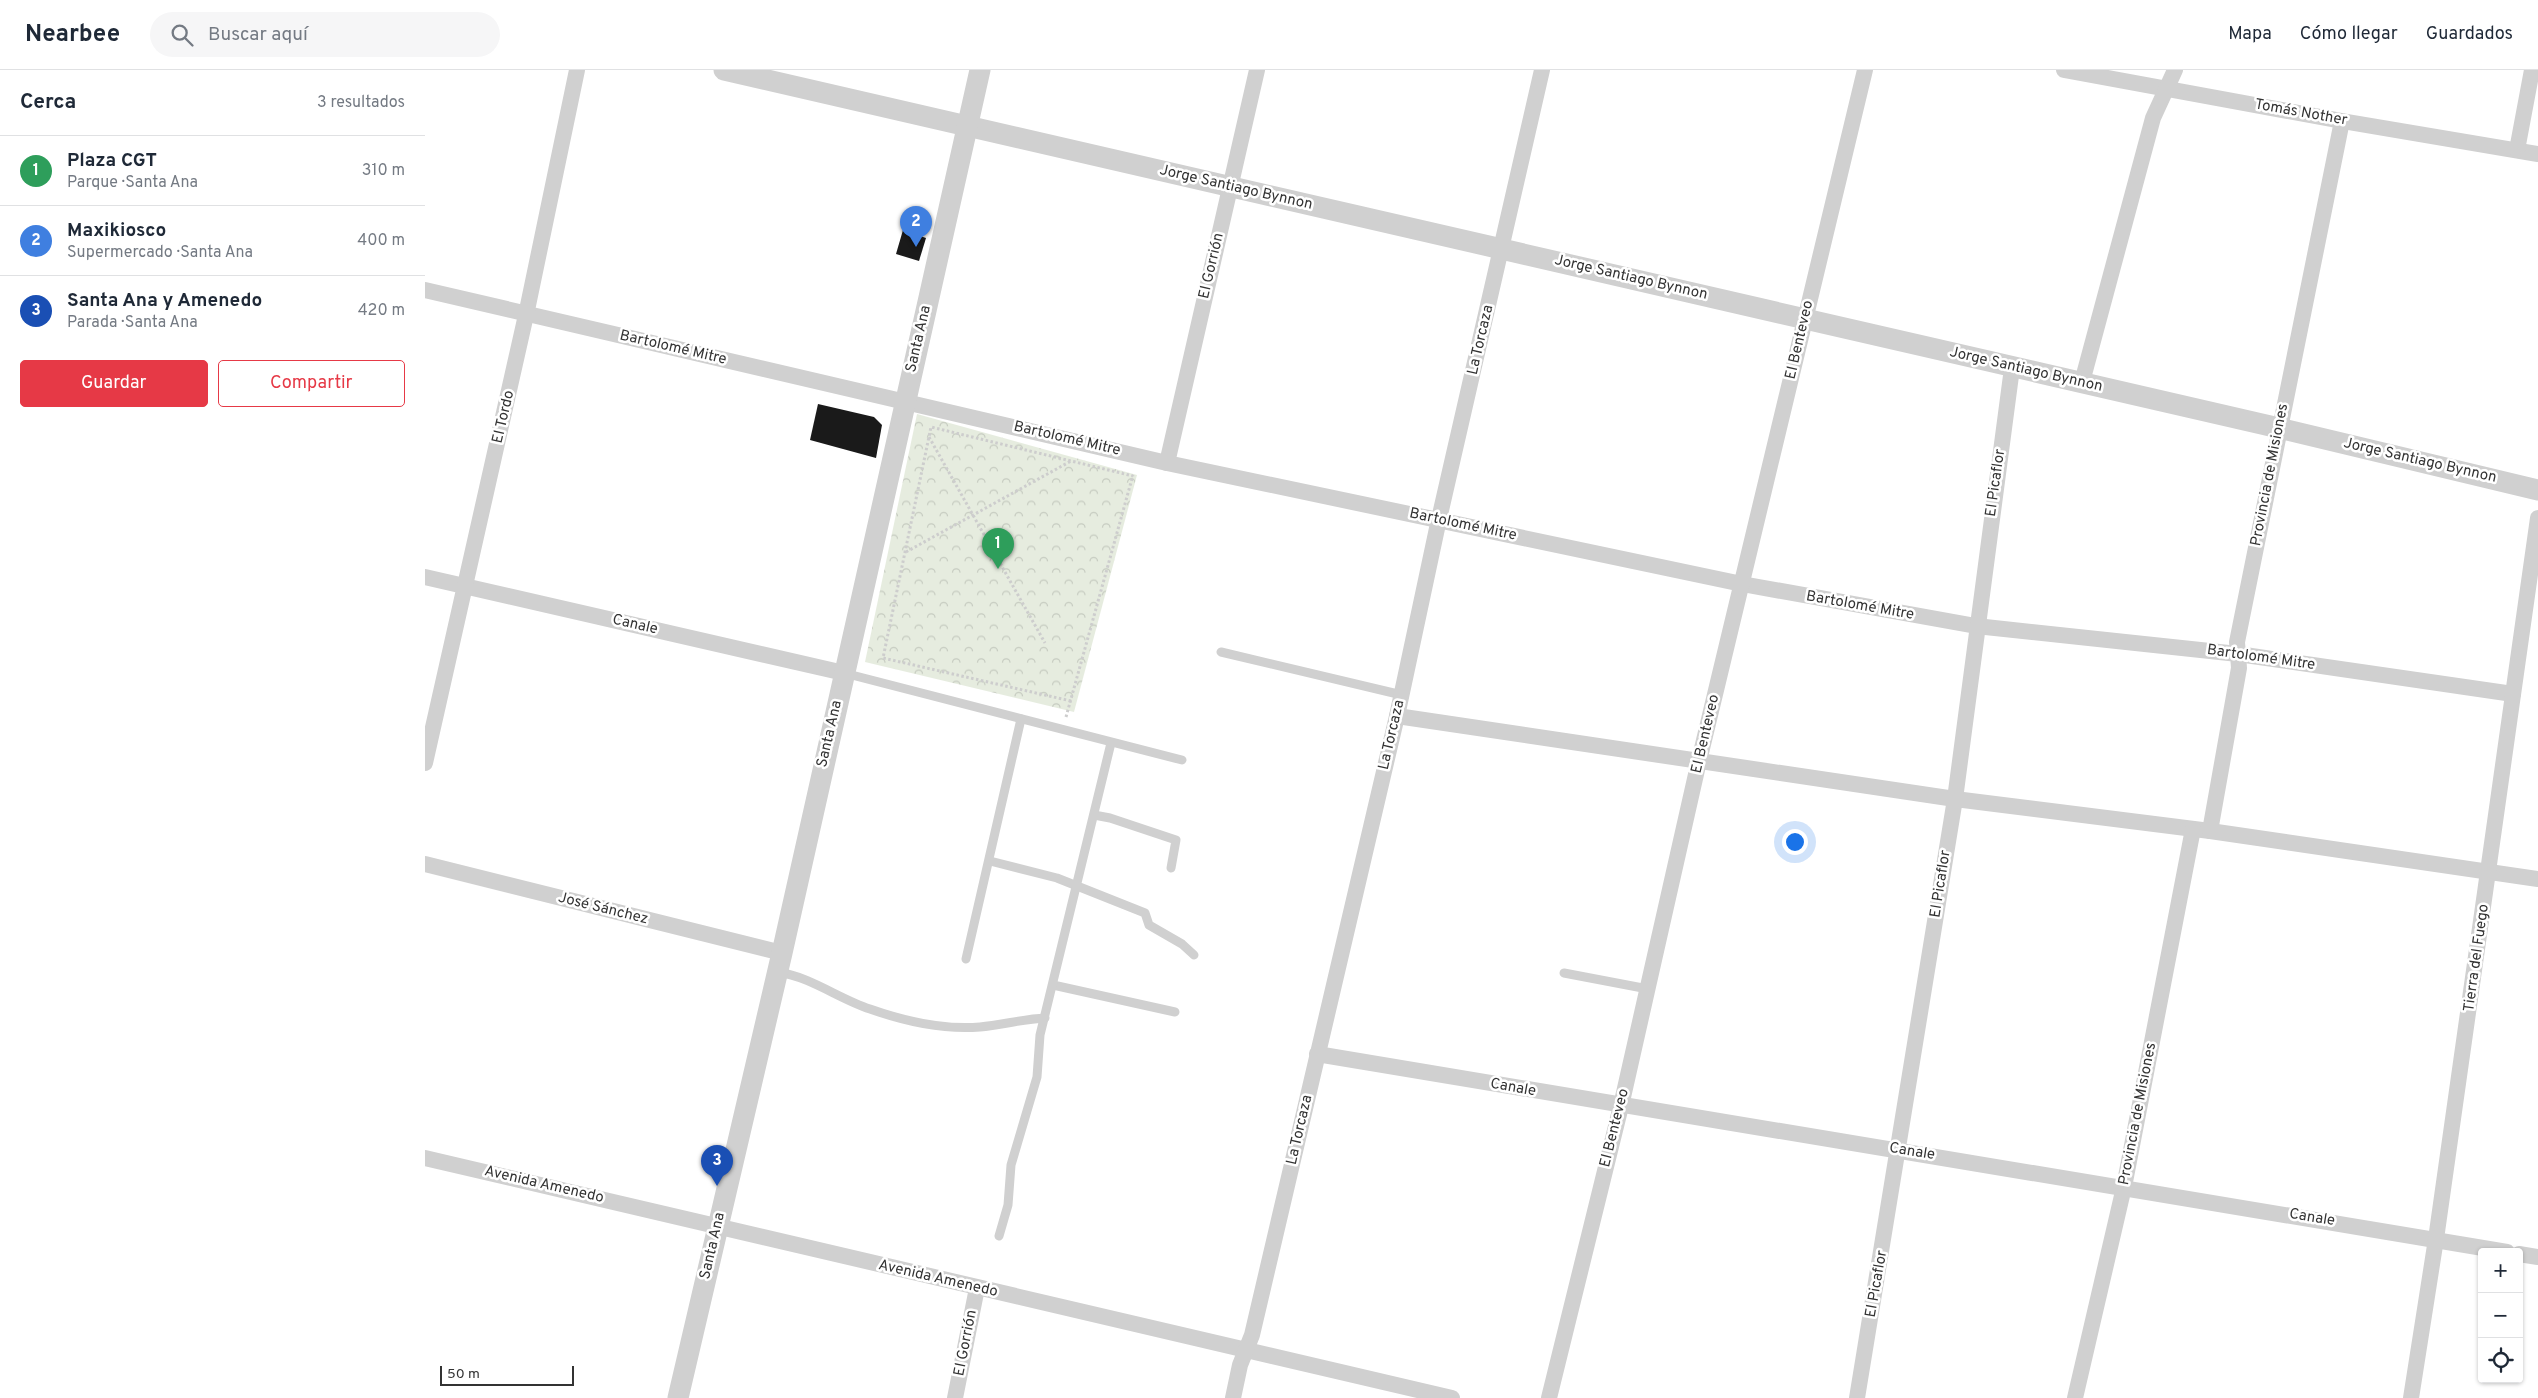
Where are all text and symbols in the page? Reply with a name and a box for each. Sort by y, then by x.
search box [150,12,500,57]
text: Nearbee [25,20,120,50]
icon: search [168,21,196,49]
text: Buscar aquí [208,23,308,47]
text: Mapa [2228,23,2272,46]
text: Cómo llegar [2300,23,2398,46]
text: Guardados [2426,23,2513,46]
text: Cerca [20,89,76,116]
text: 3 resultados [317,93,405,113]
street label: Tomás Nother [2253,95,2349,131]
text: Plaza CGT [67,149,157,173]
text: 1 [33,161,39,181]
text: 310 m [362,161,405,181]
street label: Jorge Santiago Bynnon [1158,161,1314,215]
text: Parque · Santa Ana [67,173,198,193]
pin: 2 [900,206,932,247]
text: Maxikiosco [67,219,166,243]
text: 2 [31,231,41,251]
text: 400 m [357,231,405,251]
street label: El Gorrión [1195,231,1229,301]
text: Supermercado · Santa Ana [67,243,253,263]
street label: Jorge Santiago Bynnon [1553,251,1709,305]
text: Santa Ana y Amenedo [67,289,262,313]
street label: El Benteveo [1782,299,1818,381]
text: 3 [31,301,41,321]
text: 420 m [358,301,405,321]
street label: La Torcaza [1464,303,1498,377]
street label: Santa Ana [902,304,936,374]
text: Parada · Santa Ana [67,313,198,333]
street label: Bartolomé Mitre [618,326,728,370]
street label: Jorge Santiago Bynnon [1948,343,2104,397]
button: Guardar [20,360,208,407]
button: Compartir [218,360,405,407]
street label: El Tordo [489,389,519,445]
street label: Provincia de Misiones [2247,402,2293,548]
street label: Bartolomé Mitre [1012,417,1122,461]
street label: Jorge Santiago Bynnon [2342,434,2498,488]
street label: El Picaflor [1982,448,2010,518]
street label: Bartolomé Mitre [1408,504,1518,546]
pin: 1 [982,528,1014,569]
street label: Bartolomé Mitre [1805,587,1915,625]
street label: Canale [610,611,660,639]
street label: Bartolomé Mitre [2206,641,2316,675]
street label: El Benteveo [1688,693,1724,775]
street label: La Torcaza [1375,698,1409,772]
street label: Santa Ana [813,699,847,769]
your location [1782,829,1808,855]
street label: El Picaflor [1926,849,1956,919]
street label: José Sánchez [556,889,650,929]
street label: Tierra del Fuego [2460,903,2494,1013]
street label: Provincia de Misiones [2115,1041,2161,1187]
street label: Canale [1489,1075,1537,1101]
street label: El Benteveo [1596,1087,1634,1169]
street label: La Torcaza [1283,1093,1317,1167]
street label: Canale [1888,1139,1936,1165]
pin: 3 [701,1145,733,1186]
street label: Avenida Amenedo [482,1162,606,1208]
street label: Canale [2288,1205,2336,1231]
street label: Santa Ana [696,1211,730,1281]
map controls [2478,1248,2523,1383]
button: + [2478,1248,2523,1293]
street label: El Picaflor [1862,1249,1892,1319]
street label: Avenida Amenedo [876,1256,1000,1302]
button: − [2478,1293,2523,1338]
street label: El Gorrión [950,1308,982,1378]
button: locate [2478,1338,2523,1383]
scale bar [440,1363,574,1386]
text: 50 m [447,1366,480,1383]

